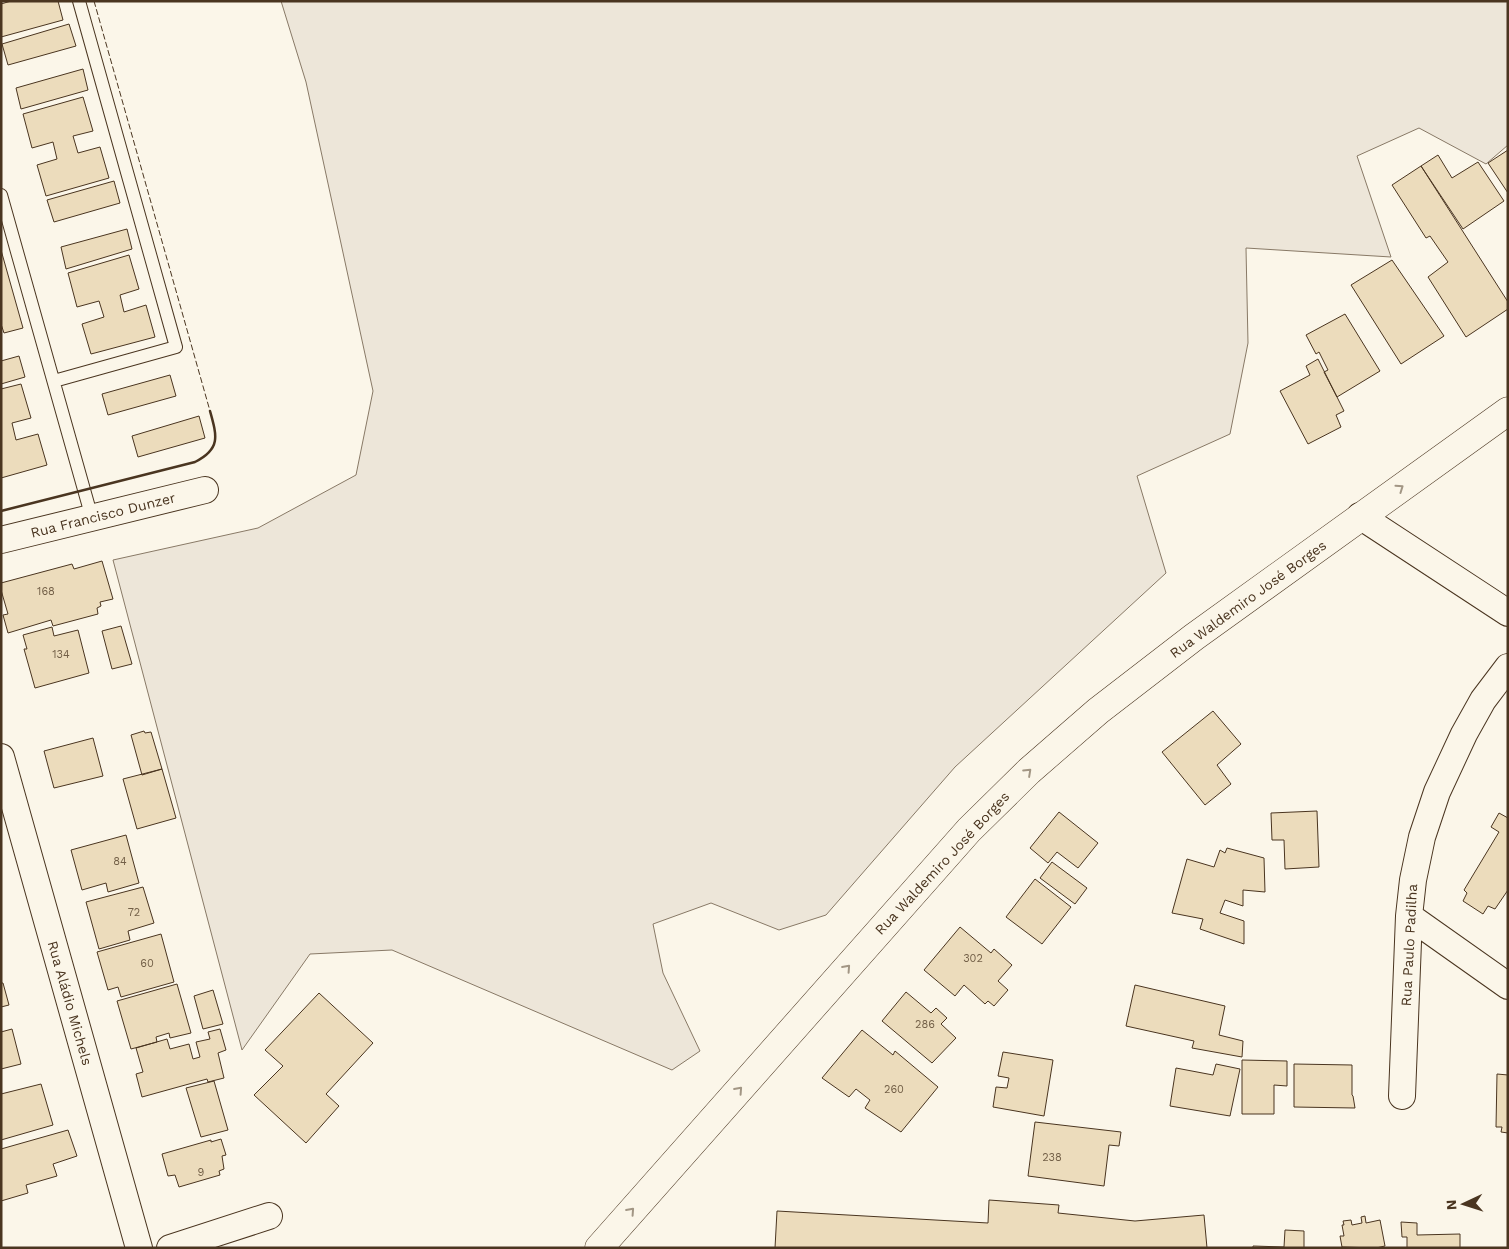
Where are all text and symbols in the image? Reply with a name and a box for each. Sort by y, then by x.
one-way arrow [1394,485,1404,494]
street label: Rua Francisco Dunzer [29,489,177,541]
street label: Rua Waldemiro José Borges [1167,537,1329,661]
house number: 168 [37,585,55,598]
house number: 134 [52,648,70,661]
one-way arrow [1023,769,1032,778]
street label: Rua Waldemiro José Borges [872,788,1012,938]
house number: 84 [113,855,127,868]
street label: Rua Paulo Padilha [1398,883,1420,1007]
house number: 72 [128,906,140,919]
street label: Rua Aládio Michels [45,939,95,1067]
house number: 302 [963,952,983,965]
house number: 60 [140,957,154,970]
one-way arrow [841,965,850,974]
house number: 286 [915,1018,935,1031]
house number: 260 [884,1083,904,1096]
one-way arrow [733,1086,742,1095]
house number: 238 [1042,1151,1062,1164]
house number: 9 [198,1166,205,1179]
north arrow [1439,1179,1489,1229]
text: N [1443,1199,1459,1211]
one-way arrow [625,1208,634,1217]

